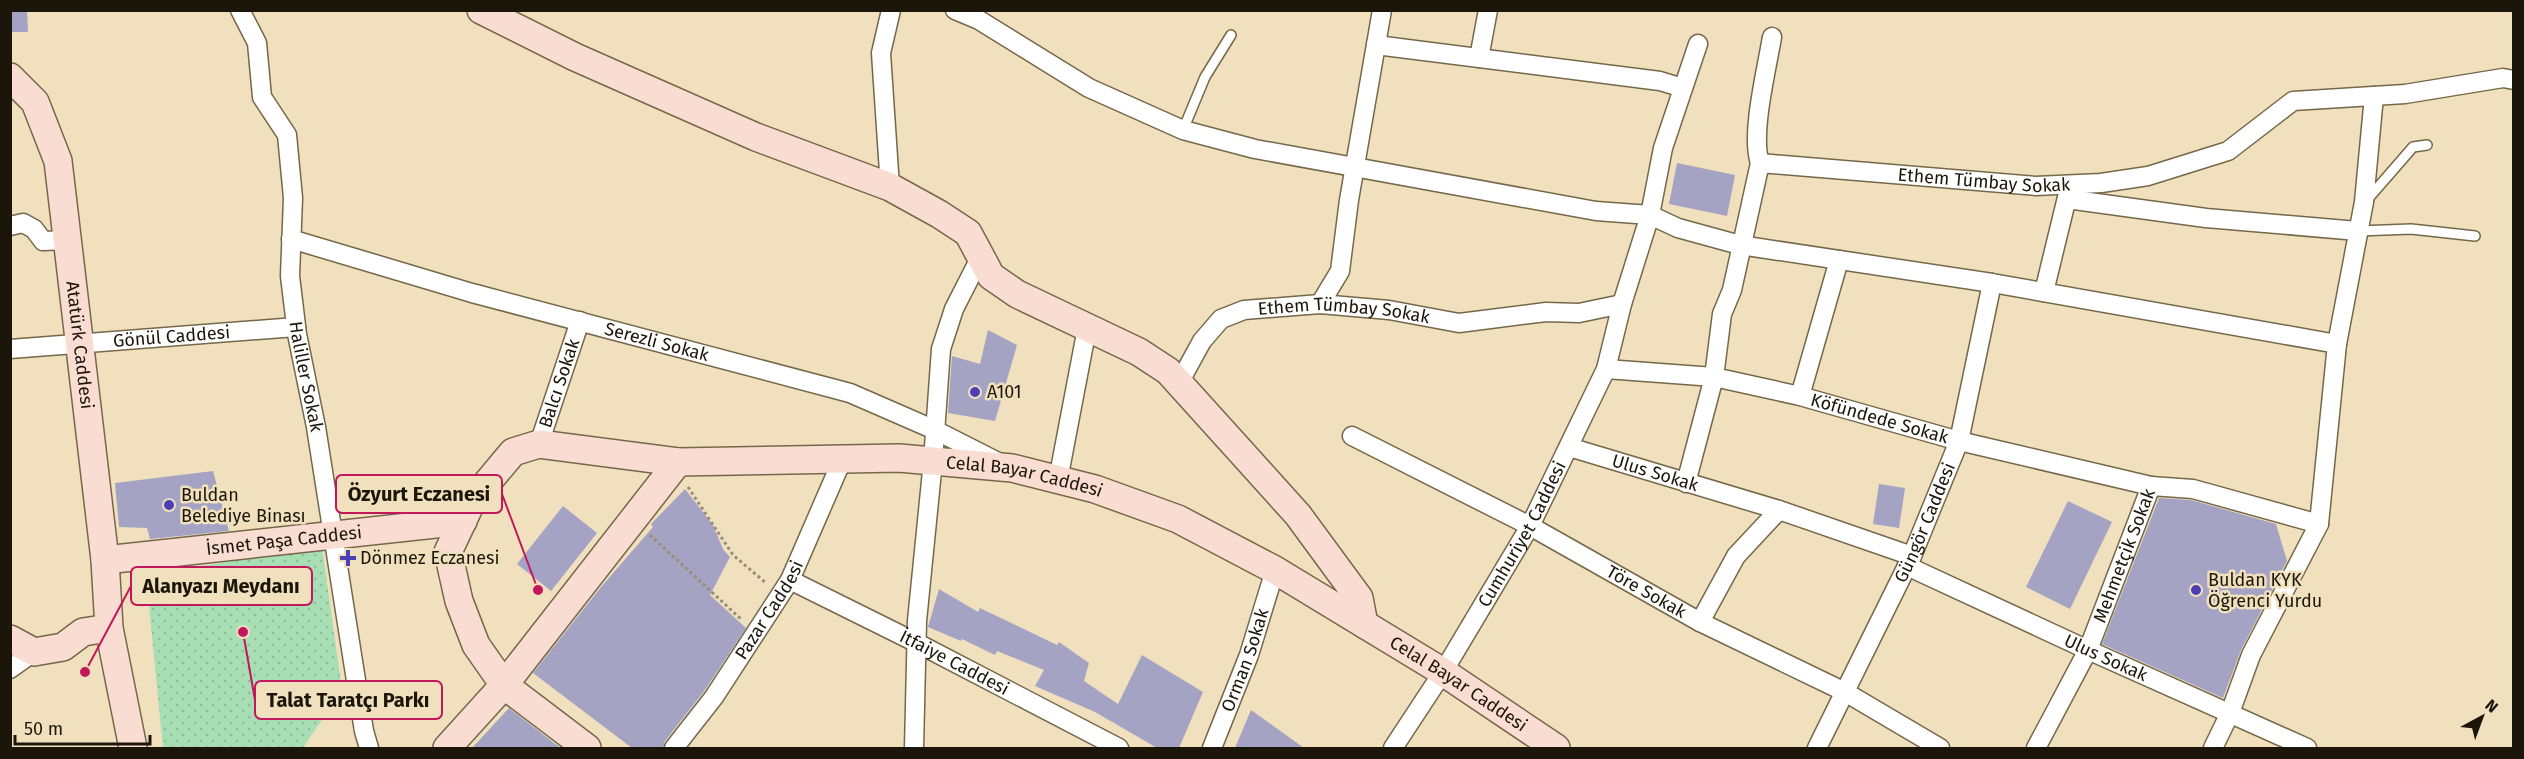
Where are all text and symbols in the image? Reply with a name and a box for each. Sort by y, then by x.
street label: Ethem Tümbay Sokak [1897,164,2072,197]
street label: Atatürk Caddesi [61,280,98,410]
street label: Ethem Tümbay Sokak [1257,293,1432,329]
street label: Serezli Sokak [602,318,712,366]
street label: Haliller Sokak [285,320,328,434]
street label: Gönül Caddesi [112,321,231,352]
street label: Balcı Sokak [534,335,585,431]
place label: A101 [987,381,1022,403]
marker: A101 [968,385,982,399]
street label: Köfündede Sokak [1808,389,1952,449]
street label: Ulus Sokak [1609,450,1702,496]
street label: Celal Bayar Caddesi [945,451,1106,502]
street label: Cumhuriyet Caddesi [1473,458,1571,611]
street label: Güngör Caddesi [1890,459,1960,586]
callout: Özyurt Eczanesi [336,475,502,513]
text: Özyurt Eczanesi [348,482,490,506]
place label: Buldan Belediye Binası [181,484,306,527]
street label: Mehmetçik Sokak [2089,485,2160,626]
marker: Buldan Belediye Binası [162,498,176,512]
street label: İsmet Paşa Caddesi [205,521,363,560]
place label: Dönmez Eczanesi [360,547,500,569]
marker: Dönmez Eczanesi [341,551,355,565]
street label: Pazar Caddesi [730,557,808,664]
street label: Töre Sokak [1602,560,1691,623]
callout: Alanyazı Meydanı [131,567,312,605]
place label: Buldan KYK Öğrenci Yurdu [2208,569,2322,612]
text: Alanyazı Meydanı [141,574,300,598]
marker: Buldan KYK Öğrenci Yurdu [2189,583,2203,597]
street label: Orman Sokak [1217,605,1274,715]
street label: İtfaiye Caddesi [896,625,1013,700]
street label: Ulus Sokak [2061,629,2152,687]
street label: Celal Bayar Caddesi [1386,631,1532,737]
callout: Talat Taratçı Parkı [255,681,442,719]
north arrow [2452,687,2512,747]
text: Talat Taratçı Parkı [267,688,429,712]
text: N [2481,695,2502,717]
scale bar [15,708,150,746]
text: 50 m [24,718,63,740]

